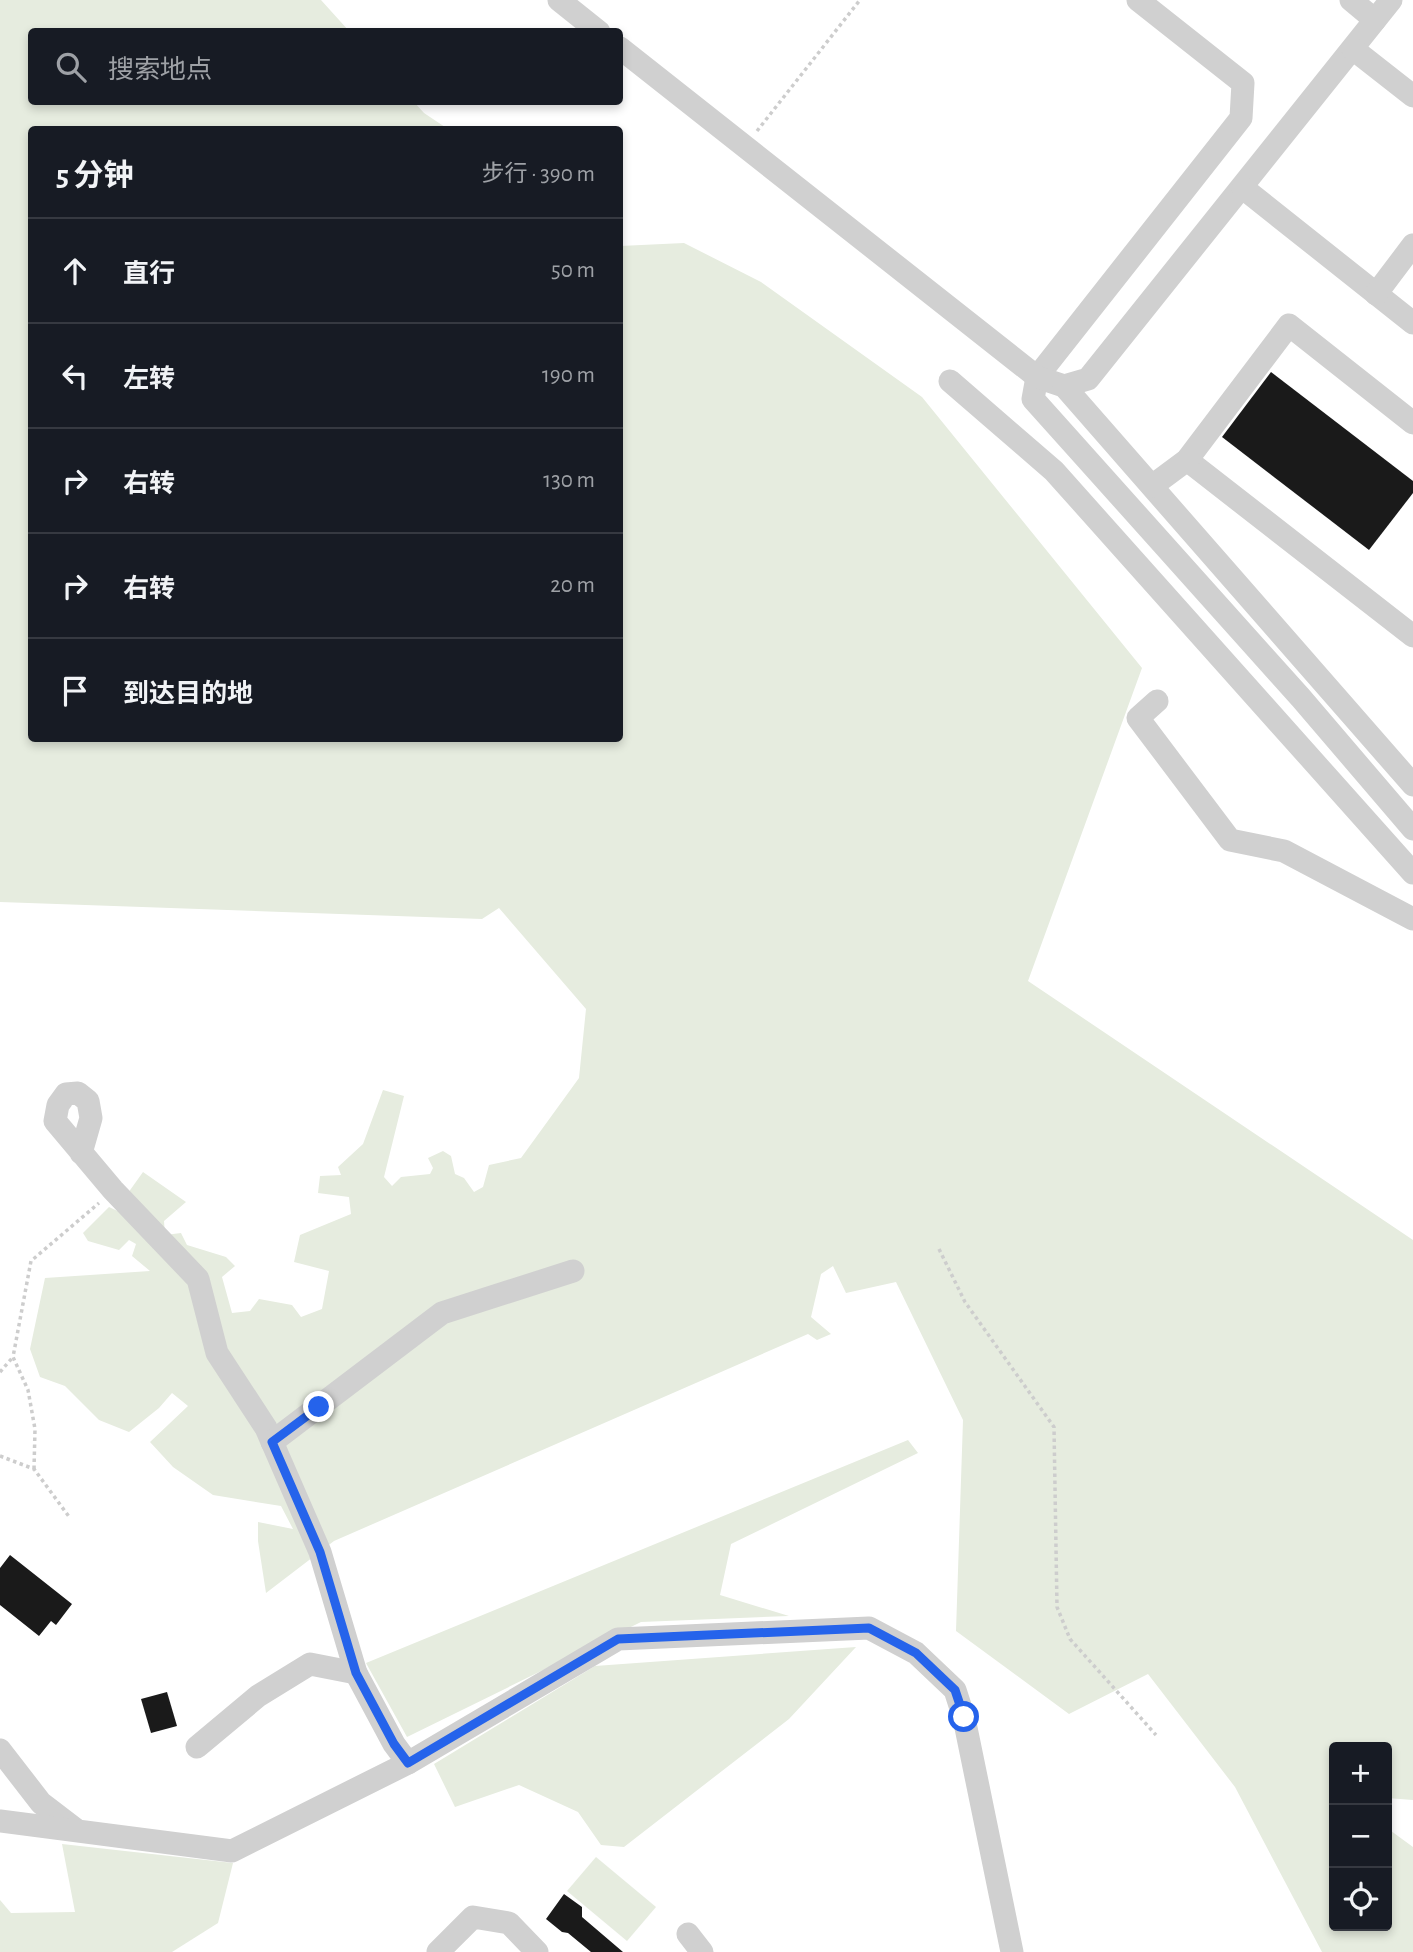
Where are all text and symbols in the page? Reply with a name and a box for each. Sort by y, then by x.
search box [28,28,623,105]
icon: search [52,48,90,86]
text: 搜索地点 [108,57,212,83]
text: 5 分钟 [56,161,134,191]
text: 步行 · 390 m [482,163,595,186]
icon: ahead [56,252,94,290]
text: 50 m [551,259,595,282]
text: 直行 [123,261,175,287]
icon: left [56,357,94,395]
text: 190 m [542,364,595,387]
text: 左转 [123,366,175,392]
icon: right [56,462,94,500]
text: 130 m [543,469,595,492]
text: 右转 [123,471,175,497]
icon: right [56,567,94,605]
text: 20 m [550,574,595,597]
text: 右转 [123,576,175,602]
icon: arrive [56,672,94,710]
text: 到达目的地 [123,681,253,707]
route end [303,1391,334,1422]
route start [948,1701,979,1732]
map controls [1329,1742,1392,1931]
button: + [1329,1742,1392,1805]
button: − [1329,1805,1392,1868]
button: locate [1329,1868,1392,1931]

